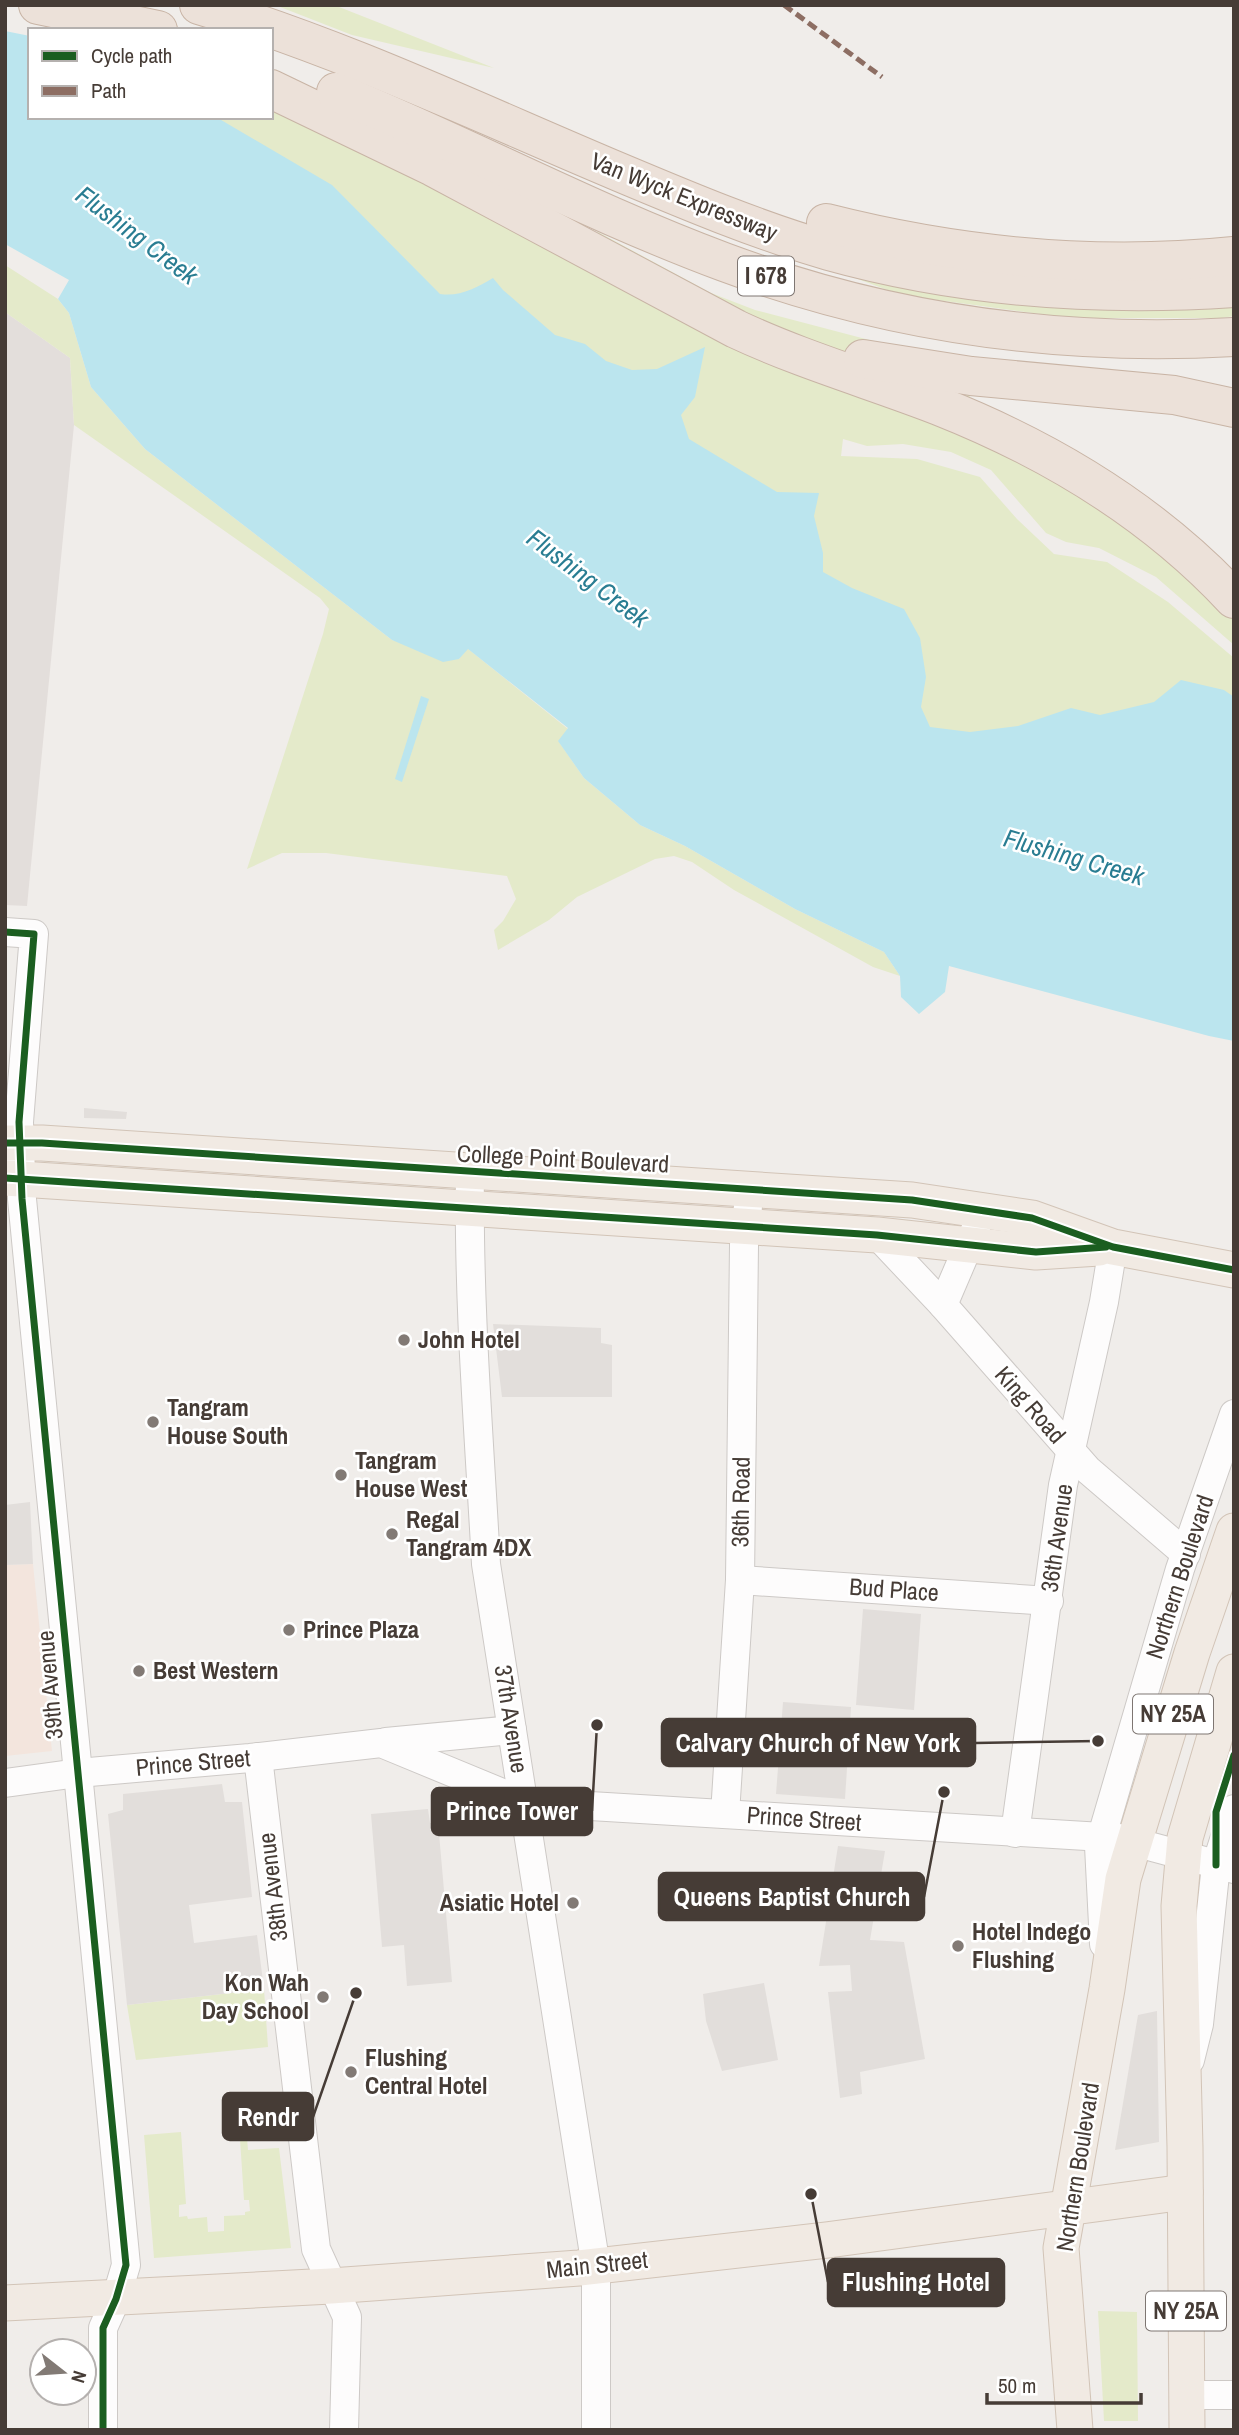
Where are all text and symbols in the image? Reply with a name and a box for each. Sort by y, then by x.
legend [28,28,273,119]
text: Cycle path [91,41,172,70]
text: Path [91,76,126,105]
street label: Van Wyck Expressway [586,144,783,248]
water label: Flushing Creek [69,177,207,293]
road number: I 678 [738,256,794,296]
water label: Flushing Creek [520,520,658,636]
water label: Flushing Creek [1000,820,1150,894]
street label: College Point Boulevard [456,1136,670,1180]
place label: John Hotel [418,1323,520,1355]
marker: John Hotel [396,1332,412,1348]
street label: King Road [988,1359,1073,1450]
place label: Tangram House South [167,1391,288,1451]
marker: Tangram House South [145,1414,161,1430]
place label: Tangram House West [355,1444,468,1504]
street label: 36th Road [723,1456,757,1548]
marker: Tangram House West [333,1467,349,1483]
street label: 36th Avenue [1033,1482,1079,1594]
street label: Northern Boulevard [1137,1491,1221,1663]
place label: Regal Tangram 4DX [406,1503,532,1563]
marker: Regal Tangram 4DX [384,1526,400,1542]
street label: Bud Place [848,1570,940,1608]
place label: Prince Plaza [303,1613,419,1645]
marker: Prince Plaza [281,1622,297,1638]
street label: 39th Avenue [28,1629,70,1741]
place label: Best Western [153,1654,278,1686]
street label: 37th Avenue [488,1662,536,1775]
marker: Best Western [131,1663,147,1679]
road number: NY 25A [1133,1694,1213,1734]
callout: Calvary Church of New York [662,1719,975,1766]
text: Calvary Church of New York [676,1725,961,1760]
street label: Prince Street [134,1741,252,1783]
callout: Prince Tower [432,1788,592,1835]
text: Prince Tower [446,1793,579,1828]
street label: Prince Street [746,1798,863,1838]
street label: 38th Avenue [249,1831,295,1943]
callout: Queens Baptist Church [659,1873,924,1920]
text: Queens Baptist Church [674,1879,910,1914]
place label: Asiatic Hotel [440,1886,559,1918]
marker: Asiatic Hotel [565,1895,581,1911]
place label: Hotel Indego Flushing [972,1915,1091,1975]
marker: Hotel Indego Flushing [950,1938,966,1954]
place label: Kon Wah Day School [202,1966,309,2026]
marker: Kon Wah Day School [315,1989,331,2005]
place label: Flushing Central Hotel [365,2041,487,2101]
marker: Flushing Central Hotel [343,2064,359,2080]
street label: Northern Boulevard [1048,2080,1106,2254]
callout: Rendr [223,2093,313,2140]
text: Rendr [237,2099,299,2134]
street label: Main Street [545,2243,650,2285]
callout: Flushing Hotel [828,2259,1004,2306]
text: Flushing Hotel [842,2264,990,2299]
road number: NY 25A [1146,2292,1226,2330]
north arrow [28,2337,98,2407]
scale bar [987,2362,1141,2406]
text: N [65,2368,93,2386]
text: 50 m [998,2371,1036,2400]

